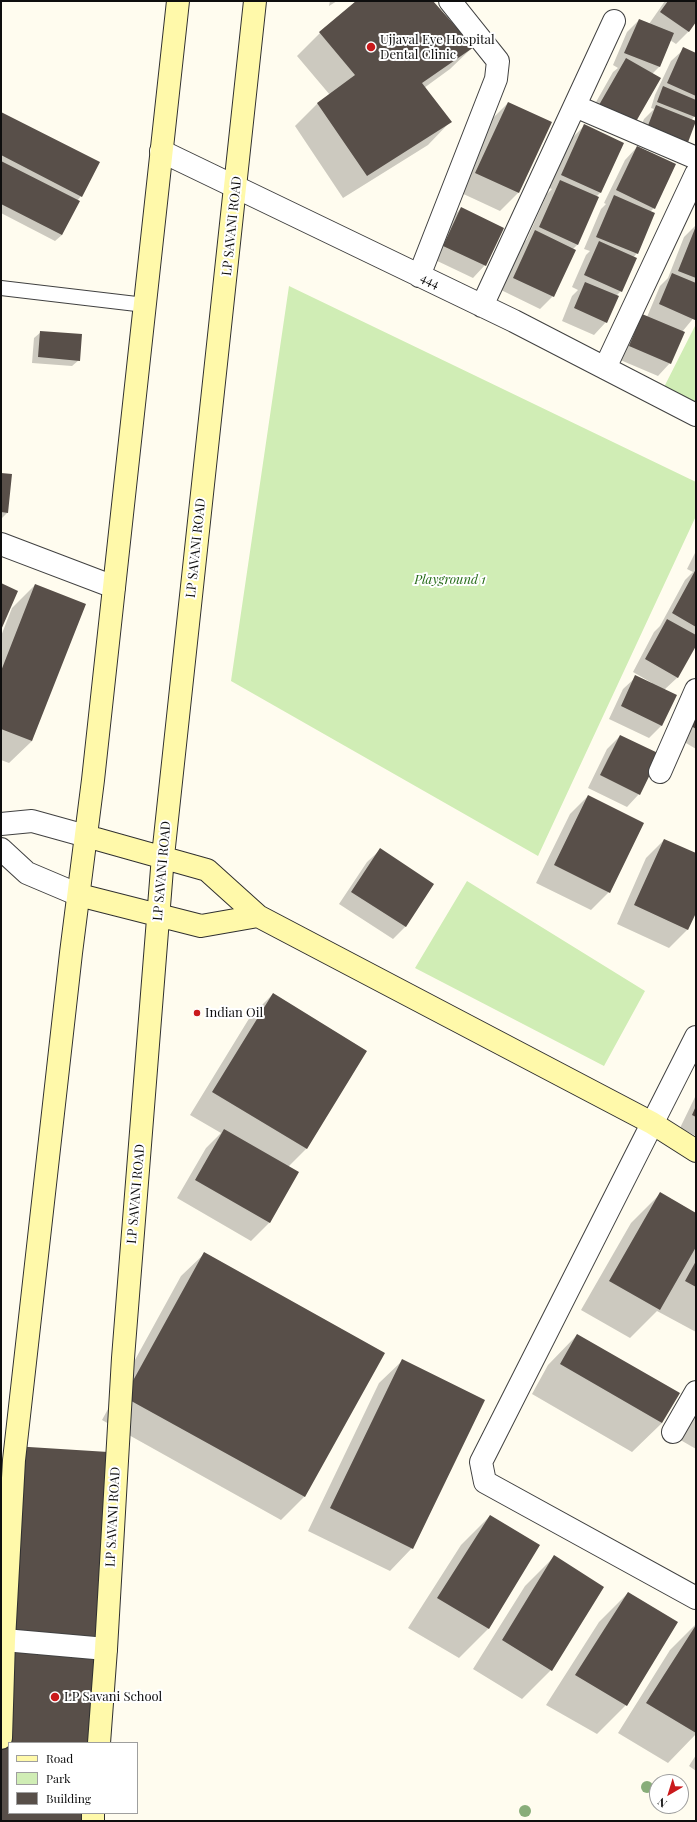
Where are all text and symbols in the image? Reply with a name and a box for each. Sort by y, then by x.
place label: Ujjaval Eye Hospital Dental Clinic [380,32,495,63]
marker: Ujjaval Eye Hospital Dental Clinic [365,41,377,53]
street label: LP SAVANI ROAD [219,175,245,277]
street label: 444 [418,270,442,292]
street label: LP SAVANI ROAD [183,497,209,599]
park label: Playground 1 [414,572,486,588]
street label: LP SAVANI ROAD [150,820,174,922]
place label: Indian Oil [205,1005,263,1021]
marker: Indian Oil [192,1008,202,1018]
street label: LP SAVANI ROAD [124,1143,148,1245]
street label: LP SAVANI ROAD [103,1467,123,1567]
place label: LP Savani School [64,1689,162,1705]
marker: LP Savani School [49,1691,61,1703]
legend [8,1742,138,1814]
text: Road [46,1750,73,1766]
text: Park [46,1770,71,1786]
north arrow [649,1774,689,1814]
text: Building [46,1790,91,1806]
text: N [654,1795,670,1811]

